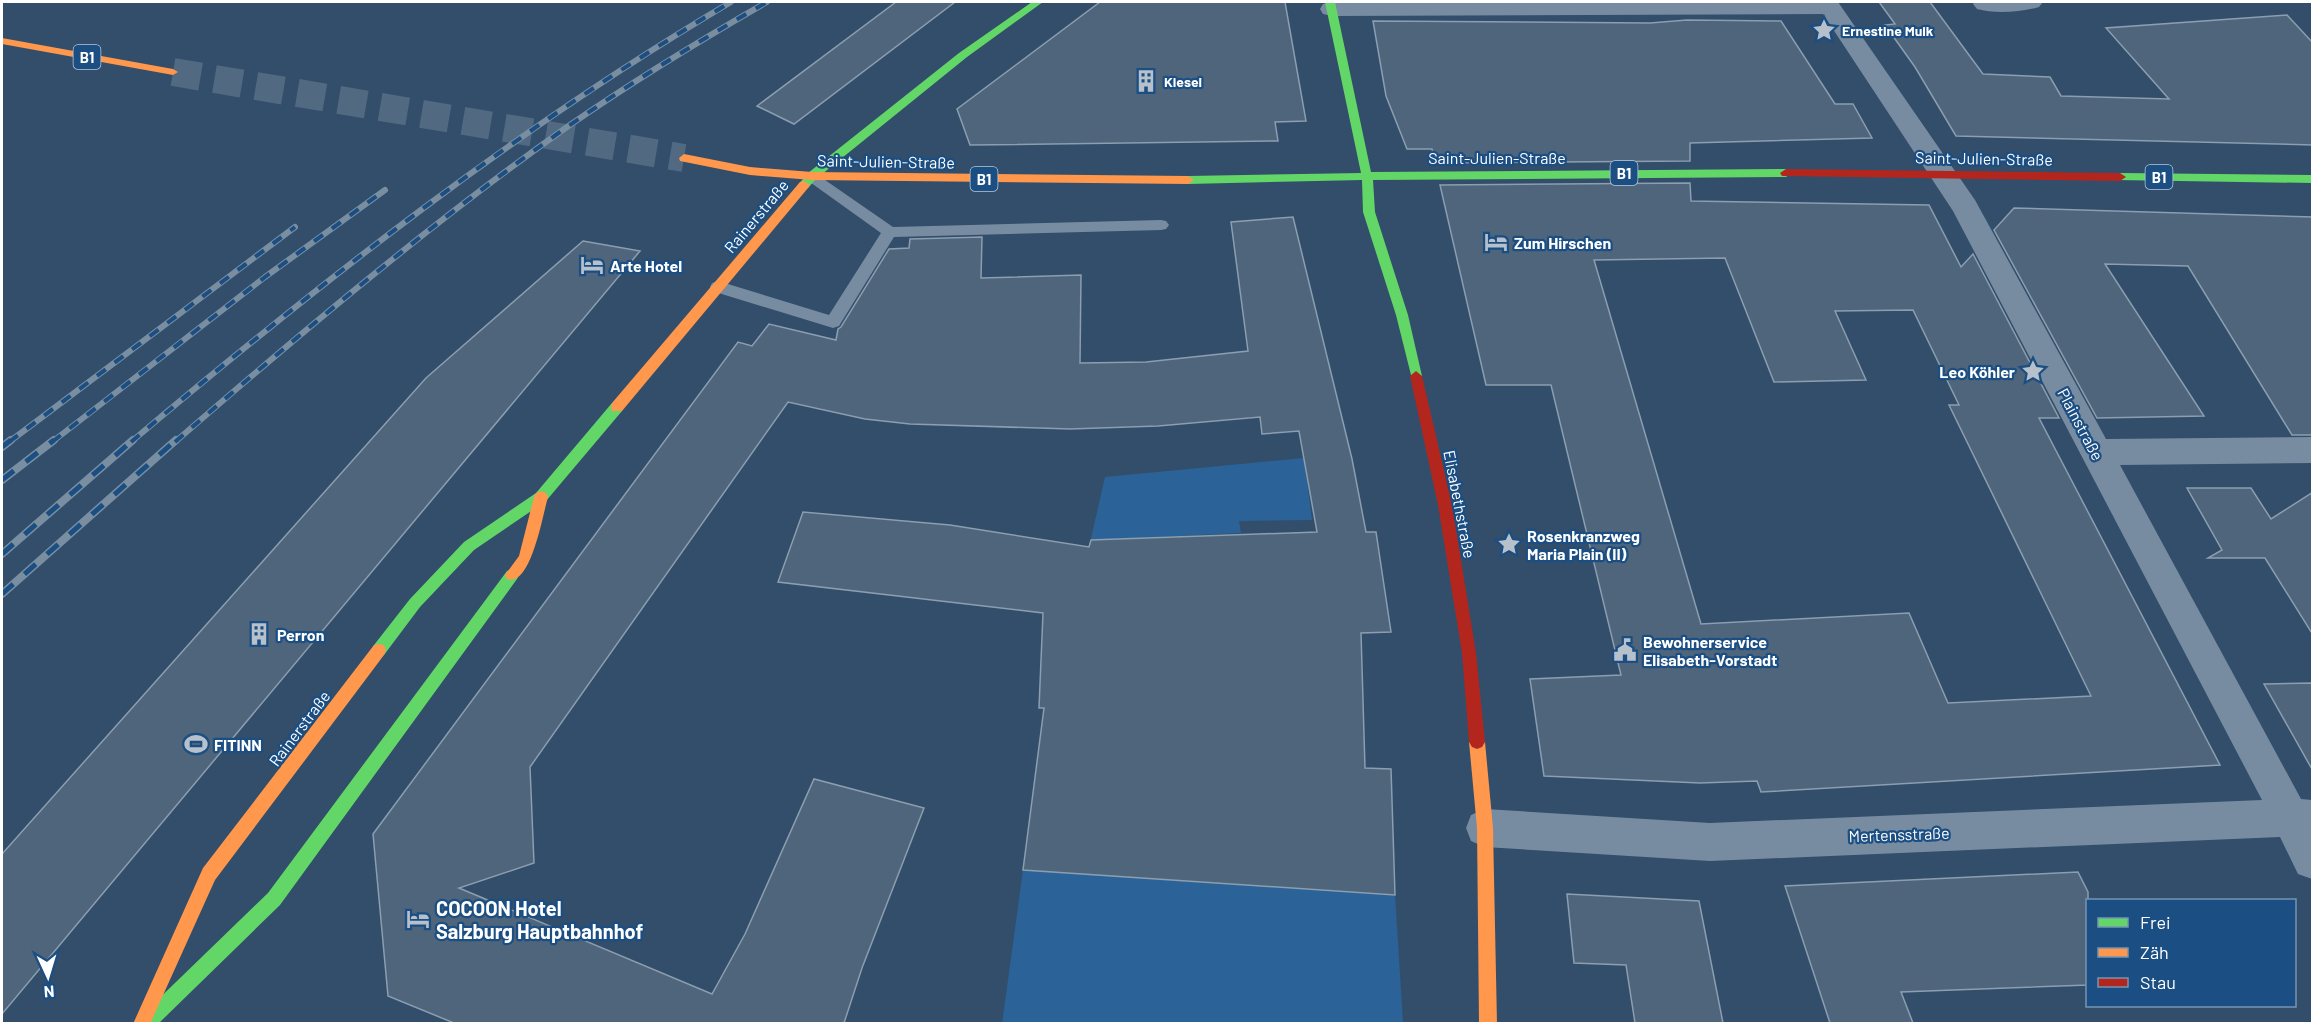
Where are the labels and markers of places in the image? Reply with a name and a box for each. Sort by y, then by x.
place icon: Ernestine Muik [1811,17,1837,43]
place label: Ernestine Muik [1842,22,1934,39]
building icon: Kiesel [1133,68,1159,94]
place label: Kiesel [1164,73,1202,90]
hotel icon: Zum Hirschen [1483,229,1509,255]
place label: Zum Hirschen [1514,233,1611,252]
hotel icon: Arte Hotel [579,252,605,278]
place label: Arte Hotel [610,256,682,275]
place icon: Leo Köhler [2020,358,2046,384]
place label: Leo Köhler [1939,362,2015,381]
place label: Rosenkranzweg Maria Plain (II) [1527,526,1640,563]
place icon: Rosenkranzweg Maria Plain (II) [1496,531,1522,557]
building icon: Perron [246,621,272,647]
place label: Perron [277,625,325,644]
place label: Bewohnerservice Elisabeth-Vorstadt [1643,632,1777,669]
public building icon: Bewohnerservice Elisabeth-Vorstadt [1612,637,1638,663]
sports icon: FITINN [183,731,209,757]
place label: FITINN [214,735,262,754]
place label: COCOON Hotel Salzburg Hauptbahnhof [436,896,643,943]
hotel icon: COCOON Hotel Salzburg Hauptbahnhof [405,906,431,932]

